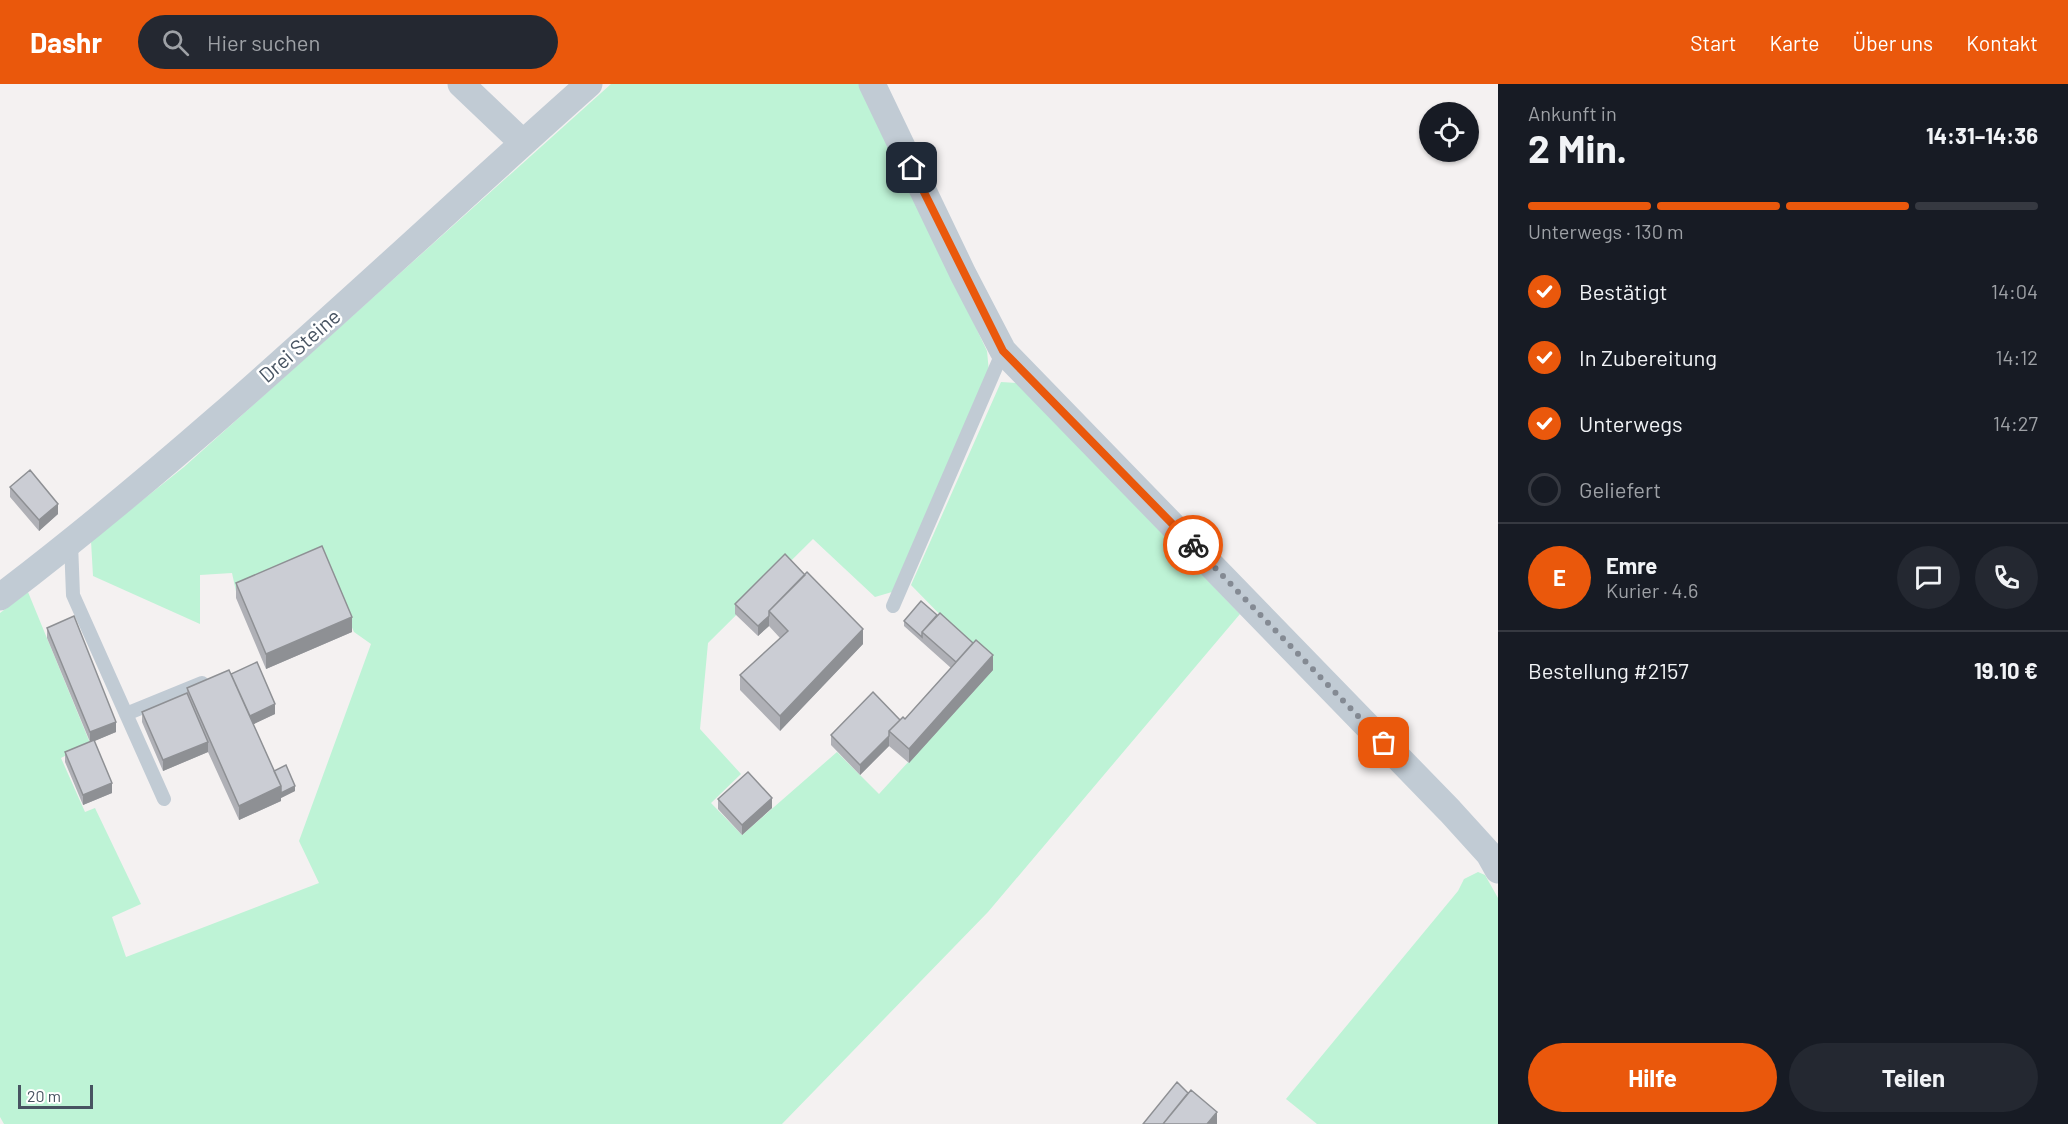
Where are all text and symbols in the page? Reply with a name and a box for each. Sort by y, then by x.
search box [138,15,558,69]
text: Dashr [30,25,102,59]
icon: search [159,26,192,59]
text: Hier suchen [207,29,320,55]
text: Start [1690,30,1737,55]
text: Karte [1770,30,1820,55]
text: Über uns [1853,30,1933,55]
text: Kontakt [1966,30,2038,55]
text: Ankunft in [1528,101,1617,125]
map controls [1419,102,1479,162]
button: locate [1419,102,1479,162]
text: 14:31–14:36 [1926,122,2038,148]
text: 2 Min. [1528,124,1627,171]
pin [886,142,937,193]
icon: home [895,151,928,184]
text: Unterwegs · 130 m [1528,219,1683,243]
icon: check [1528,275,1561,308]
text: Bestätigt [1579,278,1668,304]
text: 14:04 [1991,279,2038,303]
street label: Drei Steine [253,303,345,387]
icon: check [1528,341,1561,374]
text: In Zubereitung [1579,344,1717,370]
text: 14:12 [1995,345,2038,369]
icon: check [1528,407,1561,440]
text: Unterwegs [1579,410,1683,436]
text: 14:27 [1993,411,2038,435]
text: Geliefert [1579,476,1661,502]
courier [1163,515,1223,575]
icon: bike [1177,529,1210,562]
button: chat [1897,546,1960,609]
button: phone [1975,546,2038,609]
text: Emre [1606,552,1657,578]
text: E [1553,564,1566,590]
text: Kurier · 4.6 [1606,578,1698,602]
text: Bestellung #2157 [1528,657,1689,683]
text: 19.10 € [1974,657,2038,683]
pin [1358,717,1409,768]
icon: bag [1367,726,1400,759]
button: Hilfe [1528,1043,1777,1112]
button: Teilen [1789,1043,2038,1112]
scale bar [18,1082,93,1110]
text: 20 m [27,1086,61,1105]

